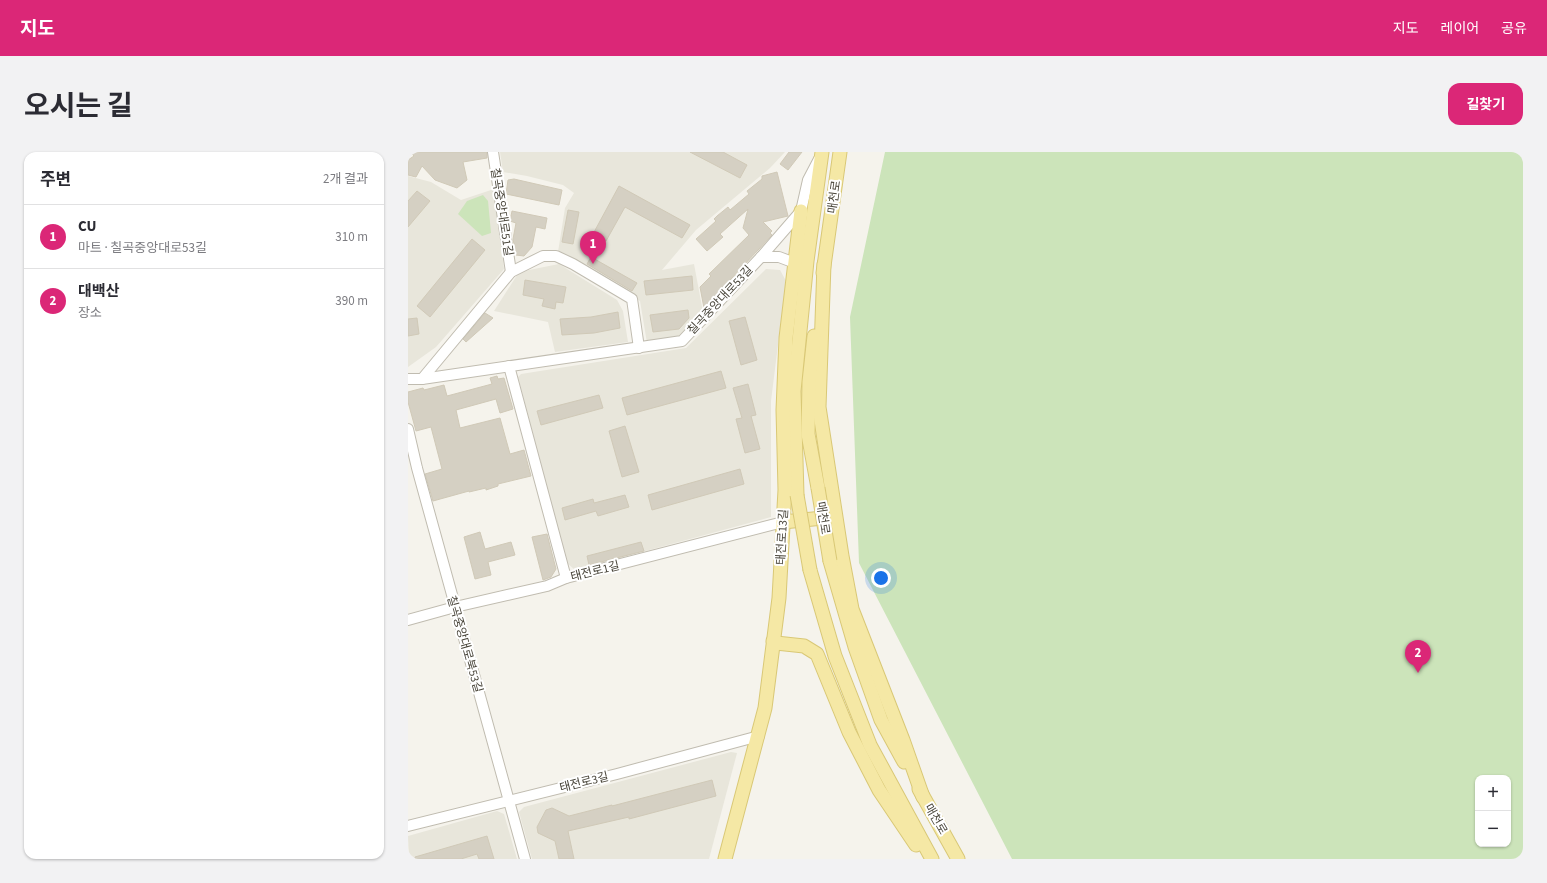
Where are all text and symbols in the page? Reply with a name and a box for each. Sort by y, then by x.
text: 지도 [20,16,55,43]
text: 지도 [1393,19,1419,39]
text: 레이어 [1441,19,1479,39]
text: 공유 [1501,19,1527,39]
button: 길찾기 [1448,83,1523,125]
text: 오시는 길 [24,86,133,126]
street label: 칠곡중앙대로51길 [486,167,517,257]
text: 주변 [40,168,71,192]
text: 2개 결과 [323,170,368,188]
street label: 매천로 [824,179,845,215]
text: CU [78,216,96,237]
text: 1 [50,228,56,246]
text: 310 m [335,228,368,246]
pin: 1 [580,231,606,264]
text: 마트 · 칠곡중앙대로53길 [78,239,207,257]
street label: 칠곡중앙대로53길 [684,262,757,339]
text: 대백산 [78,281,119,302]
text: 2 [50,292,56,310]
text: 390 m [335,292,368,310]
text: 장소 [78,304,102,322]
street label: 매천로 [812,500,833,536]
street label: 태전로13길 [773,509,792,565]
street label: 태전로1길 [569,557,621,586]
your location [871,568,891,588]
street label: 칠곡중앙대로북53길 [443,594,487,695]
pin: 2 [1405,640,1431,673]
street label: 태전로3길 [558,768,610,797]
map controls [1475,775,1511,847]
button: + [1475,775,1511,811]
street label: 매천로 [920,801,951,838]
button: − [1475,811,1511,847]

